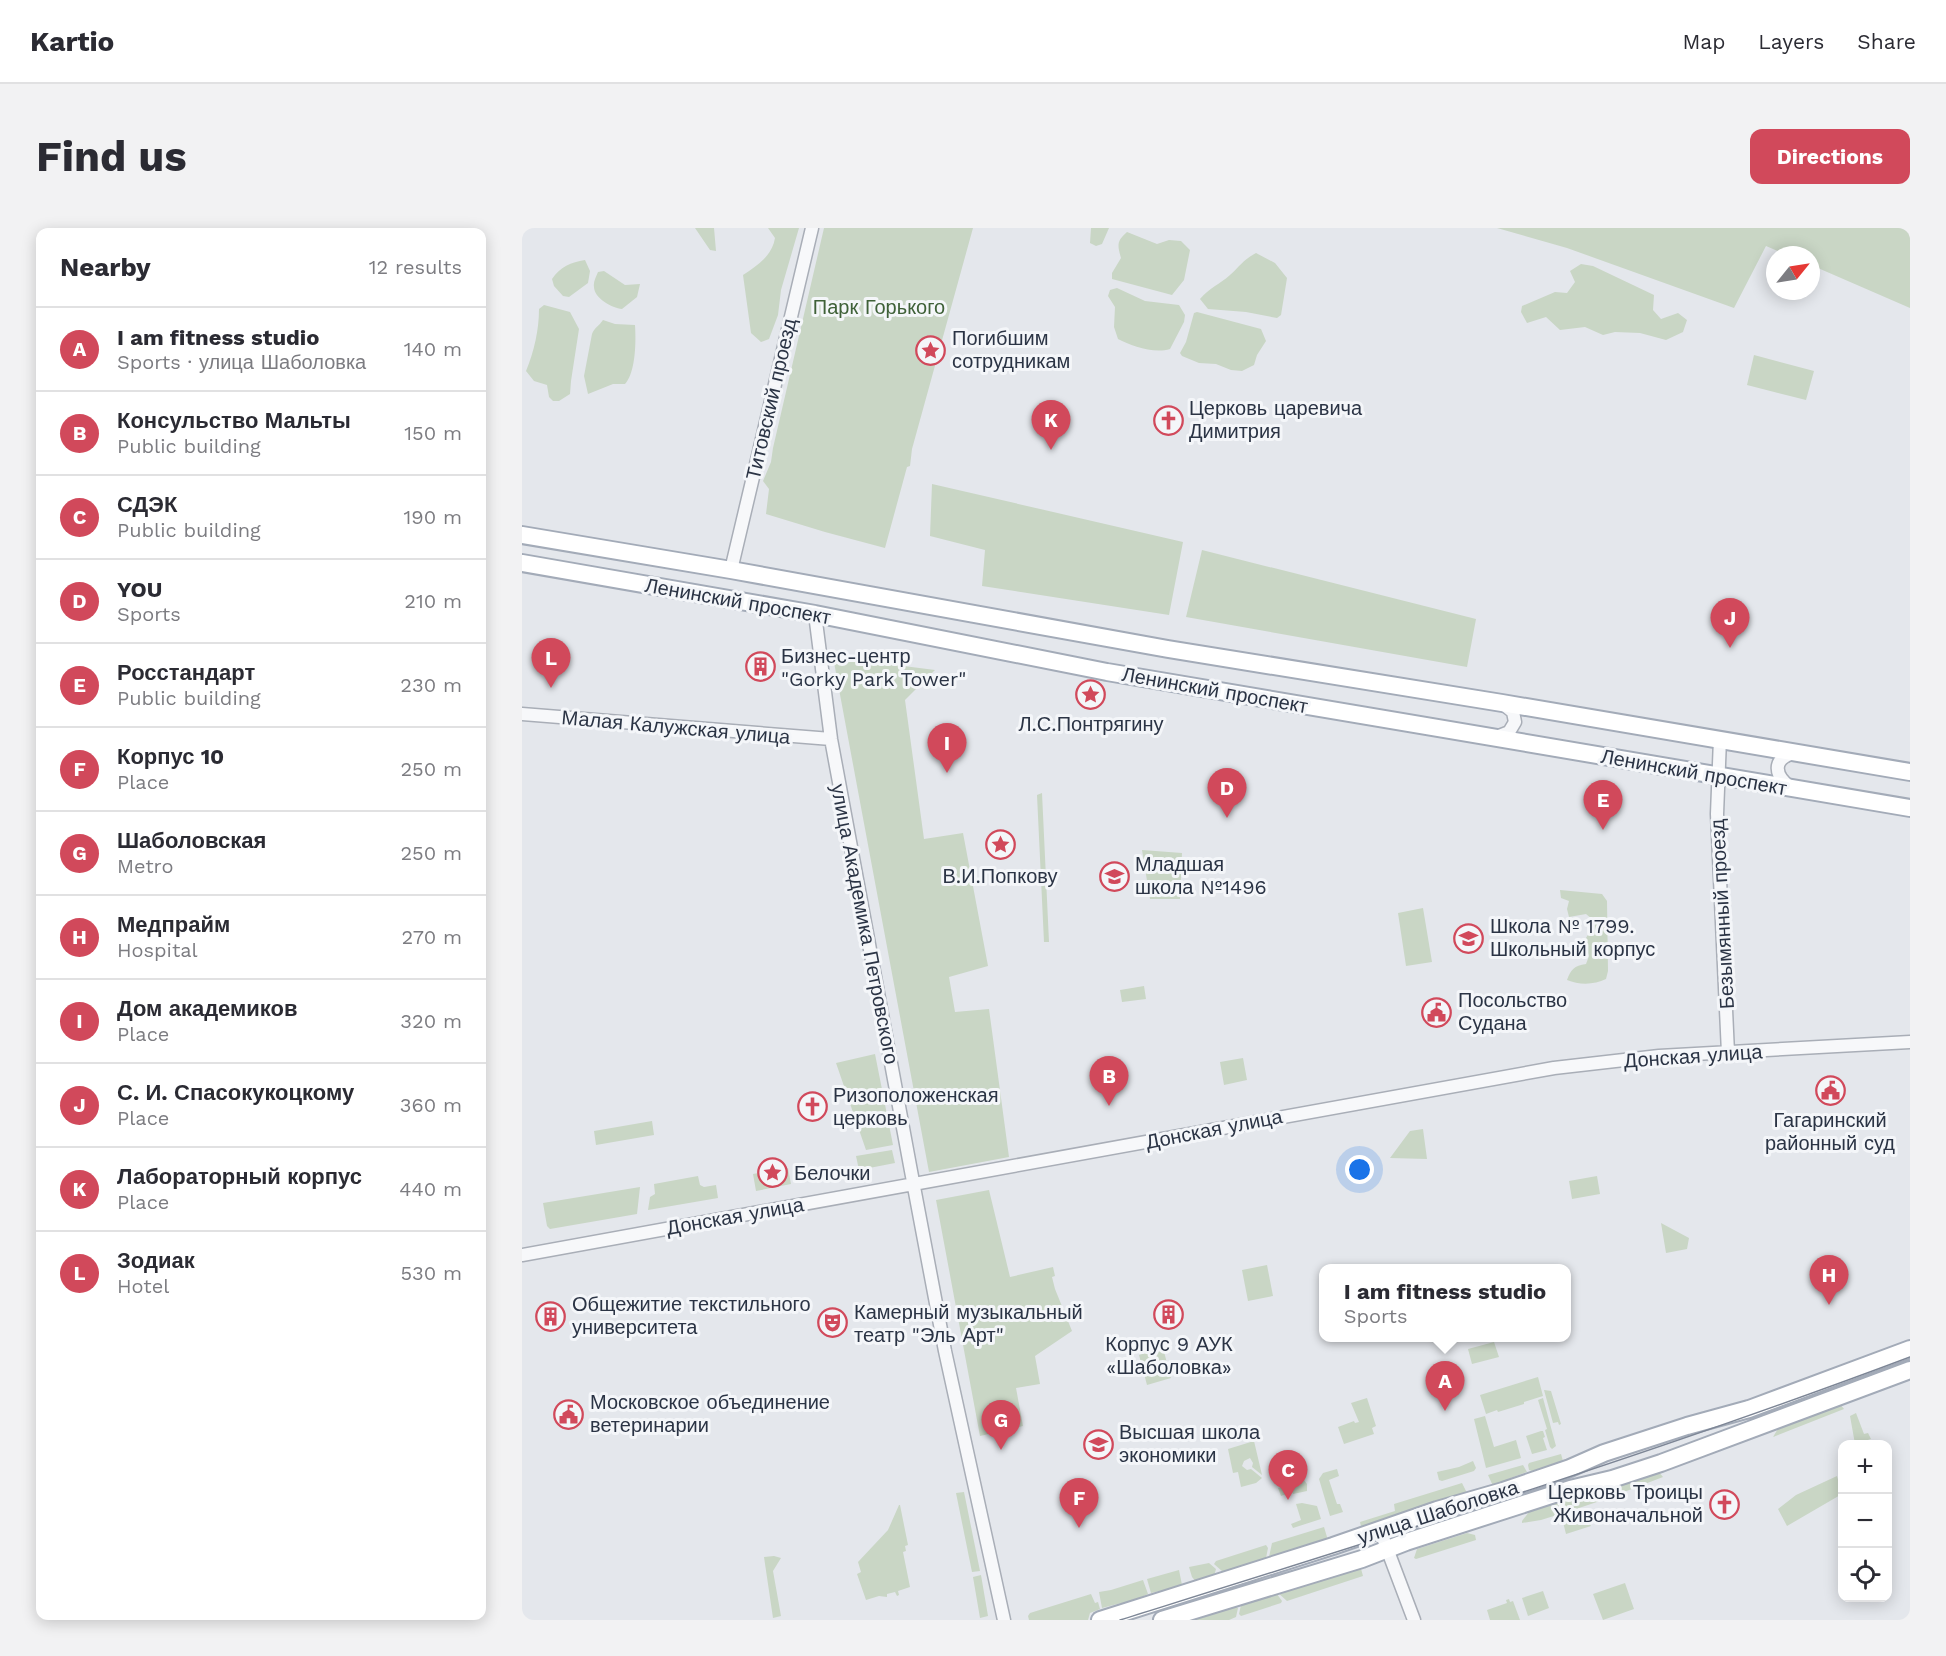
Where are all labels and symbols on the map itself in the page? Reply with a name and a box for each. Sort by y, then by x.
north arrow [1766,246,1820,300]
park label: Парк Горького [813,295,945,319]
street label: Титовский проезд [741,316,801,482]
place label: Погибшим сотрудникам [952,326,1070,373]
place icon: Погибшим сотрудникам [915,334,947,366]
place label: Церковь царевича Димитрия [1189,396,1363,443]
pin: K [1032,400,1070,450]
church icon: Церковь царевича Димитрия [1152,404,1184,436]
street label: Ленинский проспект [643,573,833,629]
pin: J [1710,598,1750,648]
pin: L [531,638,570,688]
place label: Бизнес-центр "Gorky Park Tower" [781,644,966,691]
building icon: Бизнес-центр "Gorky Park Tower" [744,651,776,683]
street label: Ленинский проспект [1120,662,1310,718]
place icon: Л.С.Понтрягину [1075,678,1107,710]
street label: Малая Калужская улица [561,705,792,749]
place label: Л.С.Понтрягину [1018,712,1164,736]
pin: I [928,724,966,773]
street label: Ленинский проспект [1599,744,1789,800]
pin: D [1208,768,1246,818]
pin: E [1584,780,1622,830]
street label: улица Академика Петровского [826,782,904,1066]
street label: Безымянный проезд [1705,818,1739,1010]
place icon: В.И.Попкову [984,829,1016,861]
place label: Младшая школа №1496 [1135,852,1267,899]
school or university icon: Младшая школа №1496 [1098,860,1130,892]
place label: В.И.Попкову [943,864,1057,888]
place label: Школа № 1799. Школьный корпус [1490,914,1655,961]
school or university icon: Школа № 1799. Школьный корпус [1453,922,1485,954]
place label: Посольство Судана [1458,988,1567,1035]
public building icon: Посольство Судана [1421,996,1453,1028]
street label: Донская улица [1623,1039,1764,1073]
pin: B [1090,1056,1128,1106]
public building icon: Гагаринский районный суд [1814,1074,1846,1106]
place label: Ризоположенская церковь [833,1083,999,1130]
church icon: Ризоположенская церковь [796,1090,828,1122]
street label: Донская улица [1144,1104,1285,1154]
place label: Гагаринский районный суд [1765,1108,1895,1155]
your location [1345,1155,1374,1184]
place icon: Белочки [757,1157,789,1189]
place label: Белочки [794,1161,871,1185]
street label: Донская улица [665,1192,806,1240]
pin: H [1810,1256,1848,1305]
place label: Общежитие текстильного университета [572,1292,811,1339]
building icon: Корпус 9 АУК «Шаболовка» [1153,1298,1185,1330]
building icon: Общежитие текстильного университета [535,1300,567,1332]
place label: Камерный музыкальный театр "Эль Арт" [854,1300,1083,1347]
theatre icon: Камерный музыкальный театр "Эль Арт" [817,1307,849,1339]
place label: Корпус 9 АУК «Шаболовка» [1105,1332,1233,1379]
pin: A [1426,1362,1464,1411]
place label: Московское объединение ветеринарии [590,1390,830,1437]
public building icon: Московское объединение ветеринарии [553,1398,585,1430]
pin: G [982,1400,1020,1450]
place label: Высшая школа экономики [1119,1420,1261,1467]
school or university icon: Высшая школа экономики [1082,1428,1114,1460]
pin: C [1268,1450,1308,1500]
street label: улица Шаболовка [1355,1474,1522,1549]
pin: F [1060,1478,1098,1528]
place label: Церковь Троицы Живоначальной [1548,1480,1703,1527]
church icon: Церковь Троицы Живоначальной [1708,1488,1740,1520]

